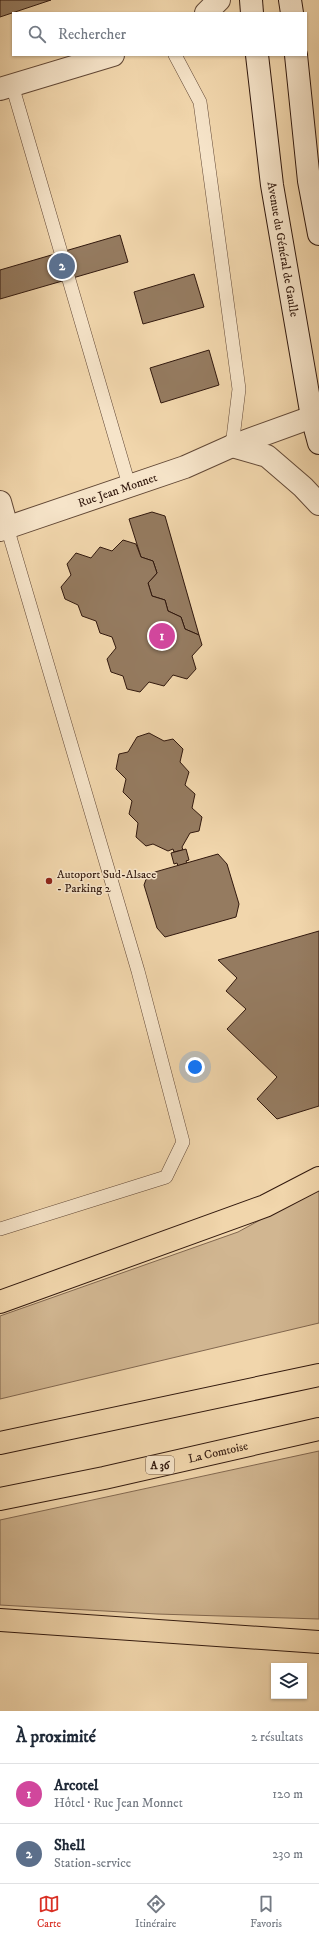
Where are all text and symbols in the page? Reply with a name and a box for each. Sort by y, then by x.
search box [12,12,307,56]
icon: search [26,23,48,45]
text: Rechercher [58,25,126,44]
street label: Avenue du Général de Gaulle [264,181,302,318]
pin: 2 [49,251,75,281]
street label: Rue Jean Monnet [76,470,159,511]
pin: 1 [149,621,175,651]
place label: Autoport Sud-Alsace - Parking 2 [57,867,156,896]
marker: Autoport Sud-Alsace - Parking 2 [44,876,54,886]
your location [185,1057,205,1077]
street label: La Comtoise [187,1438,249,1467]
road number: A 36 [146,1456,174,1474]
map controls [271,1663,307,1699]
button: layers [271,1663,307,1699]
text: À proximité [16,1726,96,1748]
text: 2 résultats [251,1729,303,1745]
text: Arcotel [54,1776,98,1795]
text: 1 [27,1786,31,1802]
text: 120 m [272,1786,303,1802]
text: Hôtel · Rue Jean Monnet [54,1795,183,1811]
text: Shell [54,1836,85,1855]
text: 2 [26,1846,32,1862]
text: 230 m [272,1846,303,1862]
text: Station-service [54,1855,131,1871]
tab: Carte [37,1893,61,1931]
tab: Itinéraire [135,1893,176,1931]
tab: Favoris [250,1893,282,1931]

